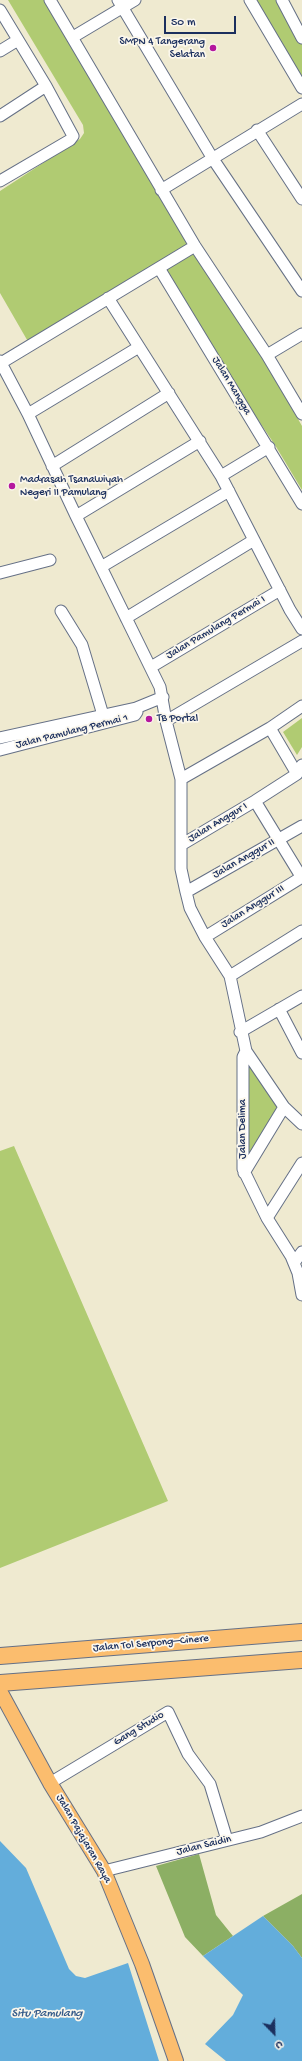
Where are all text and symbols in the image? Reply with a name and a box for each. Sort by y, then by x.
scale bar [166,8,238,34]
text: 50 m [171,16,196,30]
place label: SMPN 4 Tangerang Selatan [120,35,205,61]
marker: SMPN 4 Tangerang Selatan [208,43,218,53]
street label: Jalan Mangga [208,354,254,418]
place label: Madrasah Tsanawiyah Negeri II Pamulang [20,473,123,499]
marker: Madrasah Tsanawiyah Negeri II Pamulang [7,481,17,491]
street label: Jalan Pamulang Permai I [164,593,268,663]
street label: Jalan Pamulang Permai 1 [15,712,129,752]
place label: TB Portal [157,712,198,726]
marker: TB Portal [144,714,154,724]
street label: Jalan Anggur I [186,800,250,846]
street label: Jalan Anggur II [211,836,277,882]
street label: Jalan Anggur III [219,882,287,932]
street label: Jalan Delima [236,1099,250,1159]
street label: Jalan Tol Serpong–Cinere [93,1632,209,1656]
street label: Gang Studio [111,1709,167,1749]
street label: Jalan Pajajaran Raya [52,1792,114,1886]
street label: Jalan Saidin [175,1833,233,1859]
water label: Situ Pamulang [12,2007,82,2021]
north arrow [254,2013,294,2053]
text: U [273,2037,284,2051]

